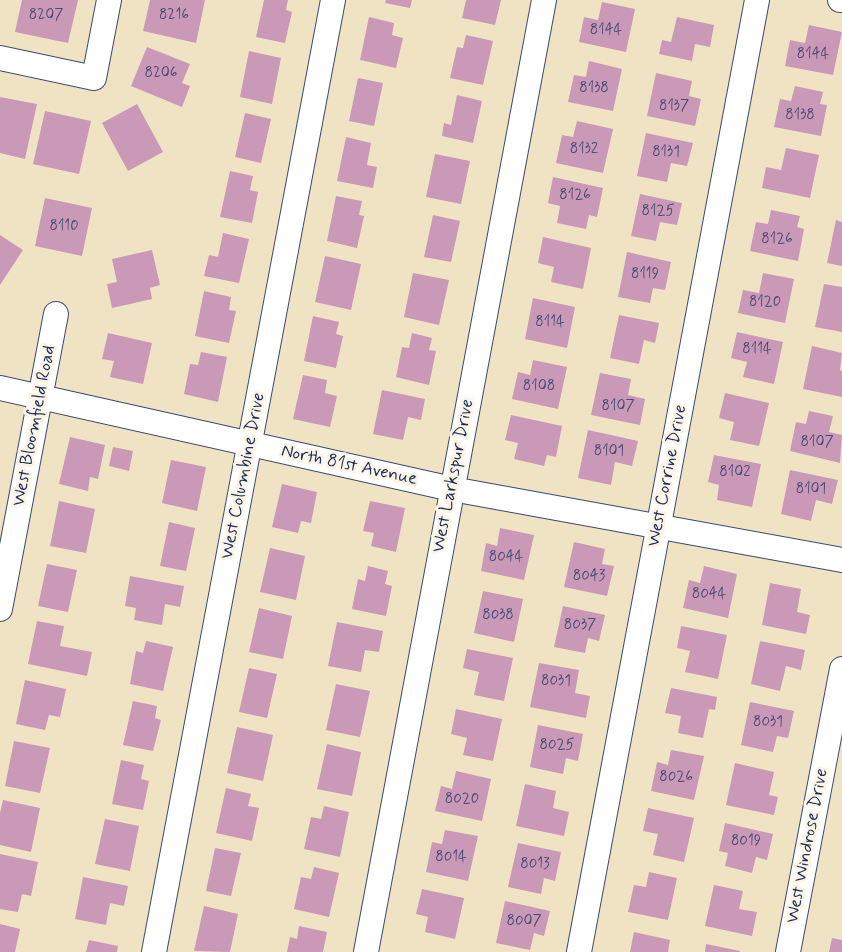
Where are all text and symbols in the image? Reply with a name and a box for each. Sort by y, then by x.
house number: 8207 [29,7,63,25]
house number: 8216 [159,7,189,25]
house number: 8144 [590,22,622,40]
house number: 8144 [797,46,829,64]
house number: 8206 [144,65,178,83]
house number: 8138 [579,80,609,98]
house number: 8137 [659,98,689,116]
house number: 8138 [785,107,815,125]
house number: 8132 [570,141,598,159]
house number: 8131 [652,144,680,162]
house number: 8126 [559,187,591,205]
house number: 8125 [642,203,674,221]
house number: 8110 [49,218,79,236]
house number: 8126 [761,231,793,249]
house number: 8119 [631,266,659,284]
house number: 8120 [749,294,781,312]
house number: 8114 [535,314,565,332]
house number: 8114 [742,341,772,359]
street label: West Bloomfield Road [9,344,61,508]
house number: 8108 [523,378,555,396]
street label: West Columbine Drive [217,391,271,561]
street label: West Larkspur Drive [429,397,479,555]
house number: 8107 [601,398,635,416]
street label: West Corrine Drive [644,403,692,549]
house number: 8107 [800,434,834,452]
street label: North 81st Avenue [279,441,419,491]
house number: 8101 [594,443,624,461]
house number: 8102 [719,464,751,482]
house number: 8101 [796,481,826,499]
house number: 8044 [489,549,523,567]
house number: 8043 [573,568,605,586]
house number: 8044 [692,586,726,604]
house number: 8038 [482,607,514,625]
house number: 8037 [564,617,596,635]
house number: 8031 [541,673,571,691]
house number: 8031 [753,714,783,732]
house number: 8025 [540,737,574,755]
street label: West Windrose Drive [782,767,834,925]
house number: 8026 [659,769,693,787]
house number: 8020 [445,791,479,809]
house number: 8019 [731,833,761,851]
house number: 8014 [435,849,467,867]
house number: 8013 [520,856,550,874]
house number: 8007 [506,913,542,931]

